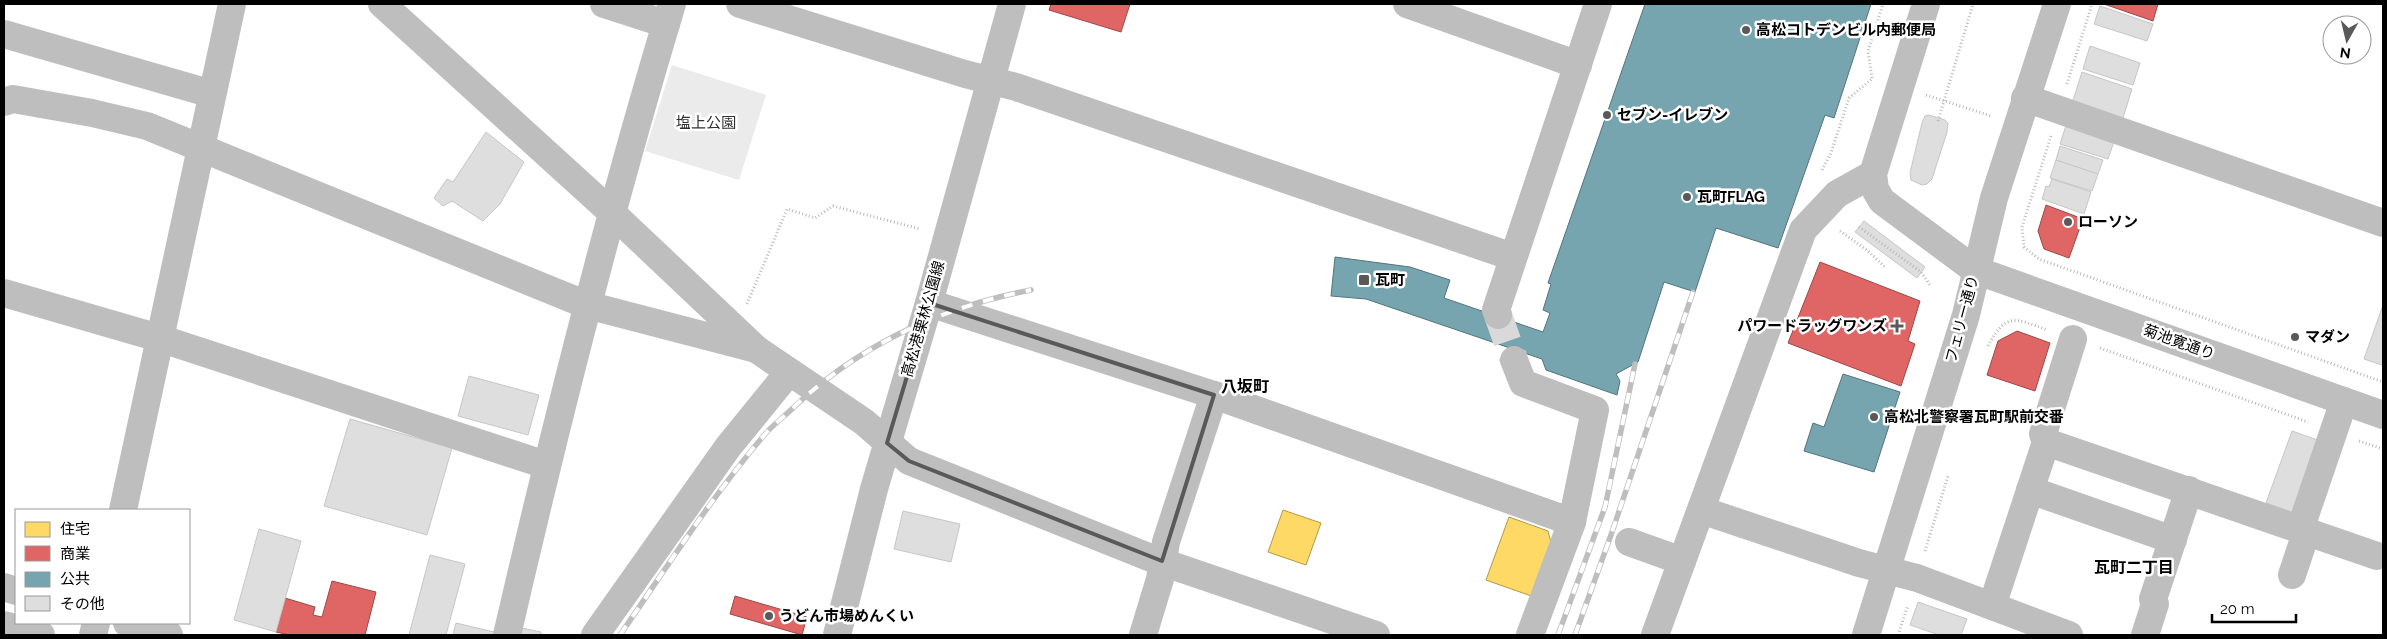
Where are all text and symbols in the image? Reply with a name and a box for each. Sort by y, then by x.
north arrow [2322,15,2372,65]
place label: 高松コトデンビル内郵便局 [1756,21,1936,39]
marker: 高松コトデンビル内郵便局 [1740,24,1752,36]
text: N [2339,44,2352,62]
place label: セブン-イレブン [1617,106,1728,124]
marker: セブン-イレブン [1601,109,1613,121]
park label: 塩上公園 [676,114,736,132]
place label: 瓦町FLAG [1697,188,1765,206]
marker: 瓦町FLAG [1681,191,1693,203]
place label: ローソン [2078,213,2138,231]
marker: ローソン [2062,216,2074,228]
street label: 高松港栗林公園線 [898,259,948,379]
place label: 瓦町 [1375,271,1405,289]
marker: 瓦町 [1357,273,1371,287]
street label: フェリー通り [1942,273,1982,365]
place label: パワードラッグワンズ [1737,317,1887,335]
marker: パワードラッグワンズ [1891,320,1903,332]
street label: 菊池寛通り [2141,321,2217,363]
place label: マダン [2305,328,2350,346]
marker: マダン [2289,331,2301,343]
district label: 八坂町 [1221,377,1269,396]
place label: 高松北警察署瓦町駅前交番 [1884,408,2064,426]
marker: 高松北警察署瓦町駅前交番 [1868,411,1880,423]
legend [15,509,190,624]
text: 住宅 [60,520,90,538]
text: 商業 [60,545,90,563]
district label: 瓦町二丁目 [2094,558,2174,577]
text: 公共 [60,570,90,588]
scale bar [2212,592,2296,624]
text: その他 [60,595,105,613]
text: 20 m [2220,600,2255,618]
place label: うどん市場めんくい [779,607,914,625]
marker: うどん市場めんくい [763,610,775,622]

